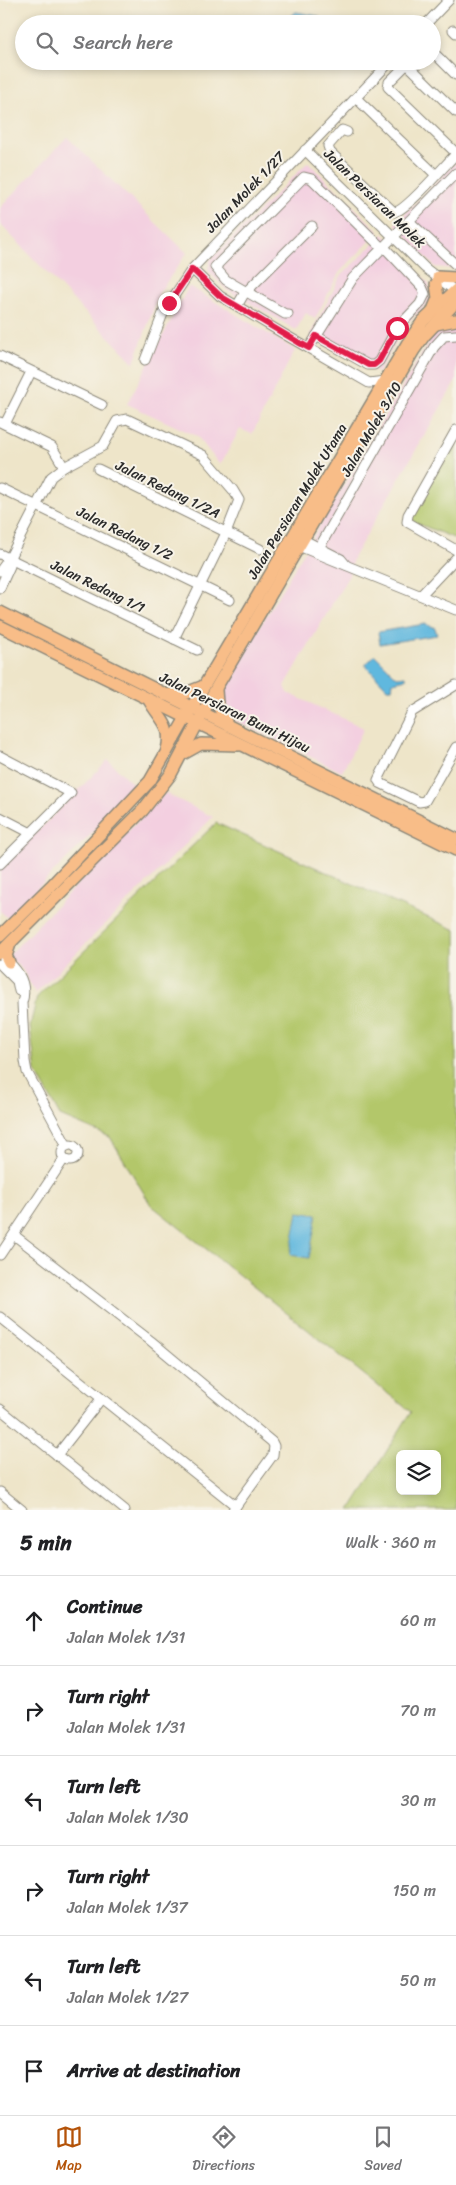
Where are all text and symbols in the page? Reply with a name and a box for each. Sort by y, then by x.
search box [15,15,441,70]
text: Search here [73,26,173,59]
icon: search [33,29,61,57]
street label: Jalan Persiaran Molek [317,142,432,255]
street label: Jalan Molek 1/27 [199,145,292,240]
route end [158,292,181,315]
route start [386,317,409,340]
street label: Jalan Molek 3/10 [333,377,409,482]
street label: Jalan Persiaran Molek Utama [240,418,354,585]
street label: Jalan Redang 1/2A [110,453,224,526]
street label: Jalan Redang 1/2 [71,499,177,568]
street label: Jalan Redang 1/1 [45,552,149,620]
street label: Jalan Persiaran Bumi Hijau [154,665,315,760]
map controls [396,1450,441,1495]
button: layers [396,1450,441,1495]
text: 5 min [20,1524,72,1562]
text: Walk · 360 m [346,1528,436,1557]
text: Continue [67,1590,143,1623]
text: 60 m [400,1606,436,1635]
icon: ahead [20,1607,48,1635]
text: Jalan Molek 1/31 [67,1623,185,1652]
text: Turn right [67,1680,149,1713]
text: 70 m [400,1696,436,1725]
icon: right [20,1697,48,1725]
text: Jalan Molek 1/31 [67,1713,185,1742]
text: Turn left [67,1770,140,1803]
text: 30 m [401,1786,436,1815]
icon: left [20,1787,48,1815]
text: Jalan Molek 1/30 [67,1803,189,1832]
text: Turn right [67,1860,149,1893]
text: 150 m [393,1876,436,1905]
icon: right [20,1877,48,1905]
text: Jalan Molek 1/37 [67,1893,188,1922]
text: Turn left [67,1950,140,1983]
text: 50 m [400,1966,436,1995]
icon: left [20,1967,48,1995]
text: Jalan Molek 1/27 [67,1983,188,2012]
text: Arrive at destination [67,2054,240,2087]
icon: arrive [20,2057,48,2085]
tab: Map [55,2123,83,2178]
tab: Directions [192,2123,255,2178]
tab: Saved [364,2123,401,2178]

